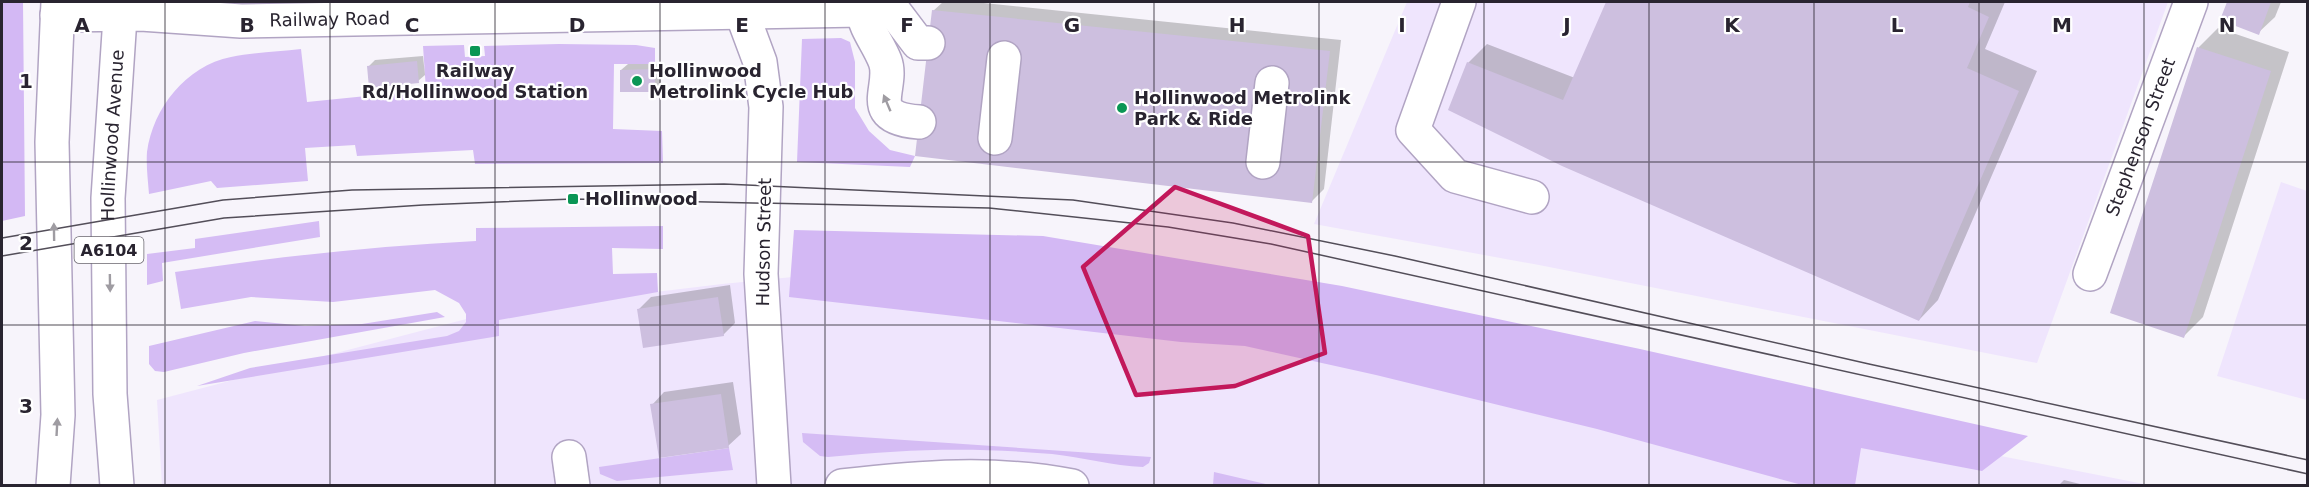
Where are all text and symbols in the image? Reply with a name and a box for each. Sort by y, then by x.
street label: Railway Road [269,7,390,30]
text: A [74,13,90,37]
text: B [239,13,255,37]
text: C [405,13,419,37]
text: D [569,13,585,37]
text: E [735,13,749,37]
text: F [900,13,914,37]
text: G [1064,13,1080,37]
text: H [1229,13,1245,37]
text: I [1398,13,1406,37]
text: J [1561,13,1571,37]
text: K [1724,13,1741,37]
text: L [1891,13,1904,37]
text: M [2052,13,2072,37]
text: N [2219,13,2235,37]
marker: Railway Rd/Hollinwood Station [468,44,482,58]
street label: Hollinwood Avenue [97,49,128,221]
street label: Stephenson Street [2101,55,2179,219]
place label: Railway Rd/Hollinwood Station [362,60,588,102]
place label: Hollinwood Metrolink Cycle Hub [649,60,853,102]
text: 1 [19,69,33,93]
marker: Hollinwood Metrolink Cycle Hub [630,74,644,88]
place label: Hollinwood Metrolink Park & Ride [1134,87,1351,129]
one-way arrow [882,94,892,112]
marker: Hollinwood Metrolink Park & Ride [1115,101,1129,115]
street label: Hudson Street [752,178,775,306]
place label: Hollinwood [585,188,698,209]
marker: Hollinwood [566,192,580,206]
one-way arrow [49,223,59,242]
text: 2 [19,231,33,255]
road number: A6104 [74,237,144,263]
one-way arrow [105,274,114,293]
text: 3 [19,394,33,418]
one-way arrow [52,418,61,437]

